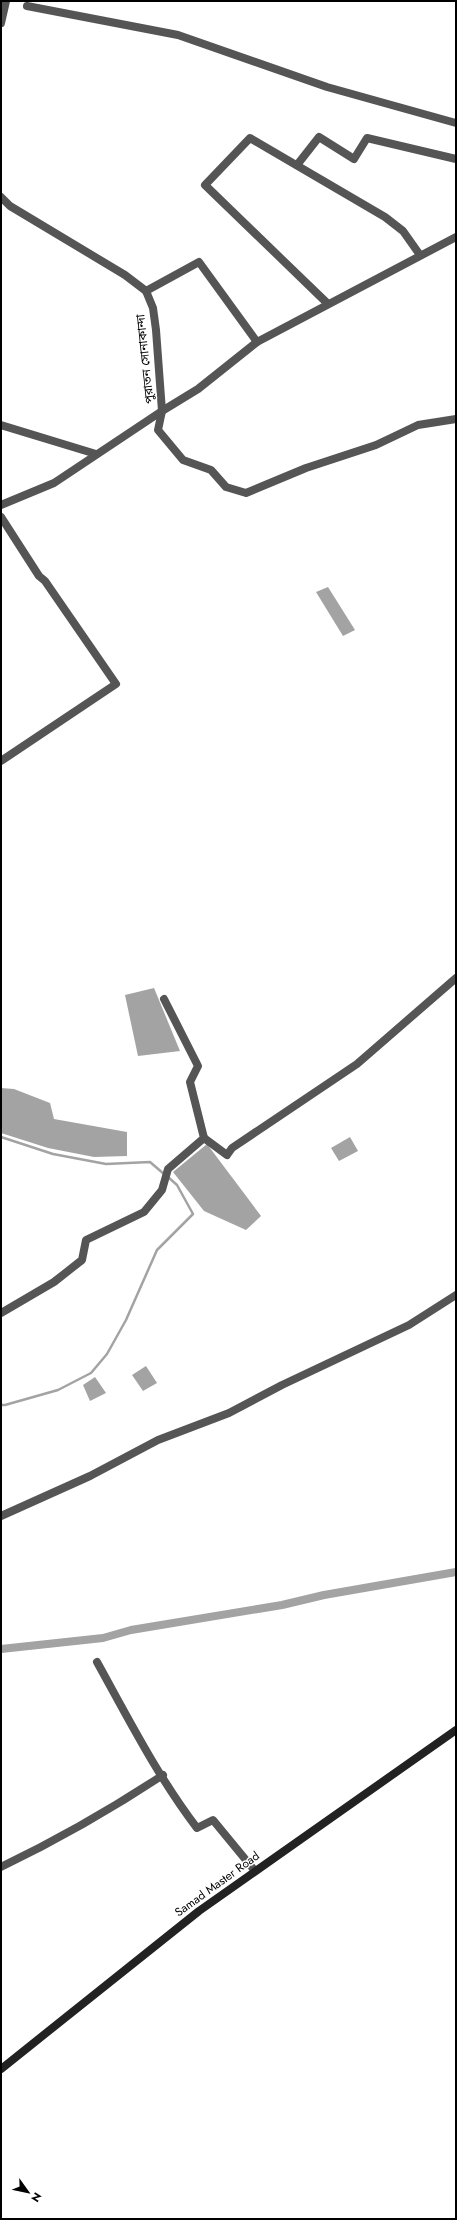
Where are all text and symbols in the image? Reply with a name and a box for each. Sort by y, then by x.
street label: পুরাতন সোনাকান্দা [131,313,159,405]
street label: Samad Master Road [171,1847,263,1921]
north arrow [8,2172,48,2212]
text: N [27,2189,45,2205]

